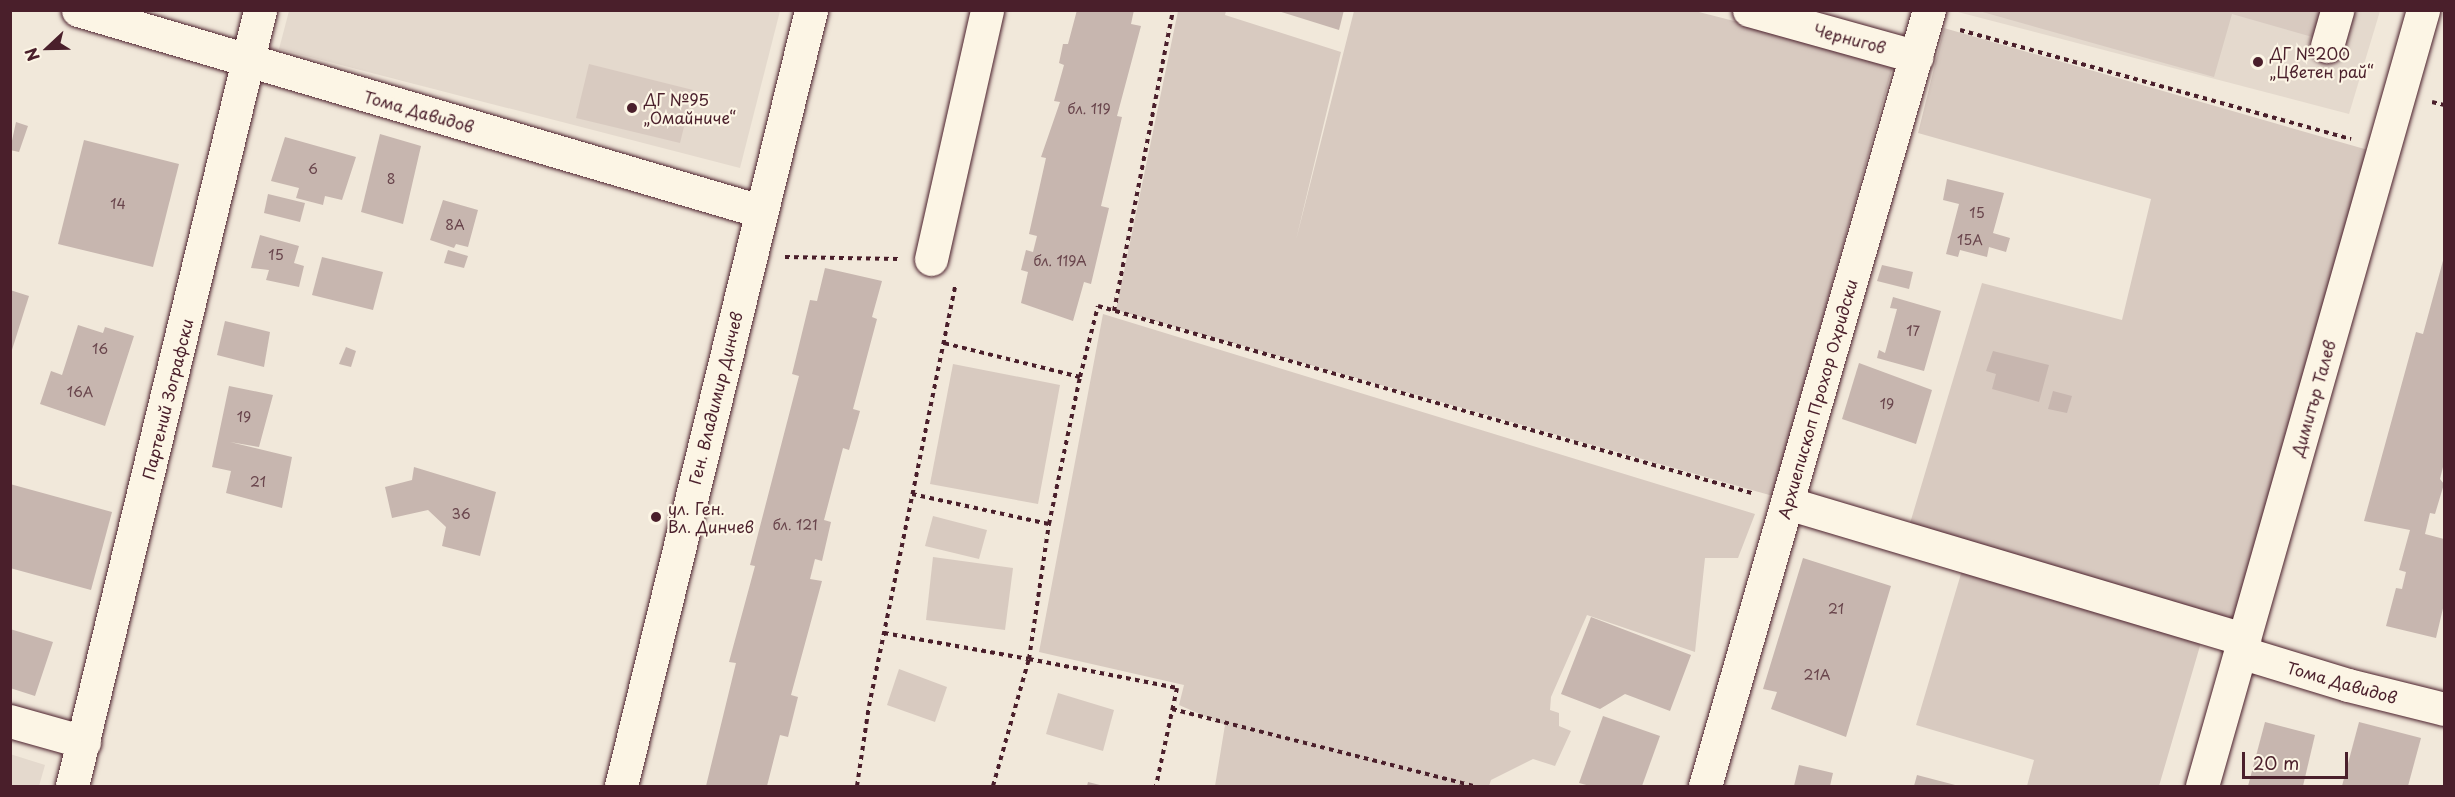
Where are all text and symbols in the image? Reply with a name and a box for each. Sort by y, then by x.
north arrow [18,18,78,78]
street label: Чернигов [1812,19,1888,57]
place label: ДГ №200 „Цветен рай“ [2270,43,2374,81]
text: N [18,44,45,65]
marker: ДГ №200 „Цветен рай“ [2251,55,2265,69]
street label: Тома Давидов [361,86,477,136]
place label: ДГ №95 „Омайниче“ [644,89,736,127]
marker: ДГ №95 „Омайниче“ [625,101,639,115]
house number: бл. 119 [1067,101,1111,117]
house number: 6 [308,161,318,177]
house number: 8 [387,171,395,187]
house number: 14 [110,196,126,212]
house number: 15 [1969,205,1985,221]
house number: 8A [445,217,465,233]
house number: 15A [1957,232,1983,248]
house number: 15 [268,247,284,263]
house number: бл. 119А [1033,253,1087,269]
street label: Архиепископ Прохор Охридски [1773,277,1861,521]
street label: Ген. Владимир Динчев [684,309,746,487]
street label: Партений Зографски [138,316,196,482]
house number: 17 [1906,323,1920,339]
street label: Димитър Талев [2287,338,2339,458]
house number: 16 [92,341,108,357]
house number: 16A [67,384,93,400]
house number: 19 [1880,396,1894,412]
house number: 19 [237,409,251,425]
house number: 21 [250,474,266,490]
place label: ул. Ген. Вл. Динчев [668,498,754,536]
house number: 36 [451,506,471,522]
marker: ул. Ген. Вл. Динчев [649,510,663,524]
house number: бл. 121 [772,517,818,533]
house number: 21 [1828,601,1844,617]
street label: Тома Давидов [2284,657,2400,707]
house number: 21А [1804,667,1830,683]
scale bar [2245,740,2352,778]
text: 20 m [2253,749,2299,776]

